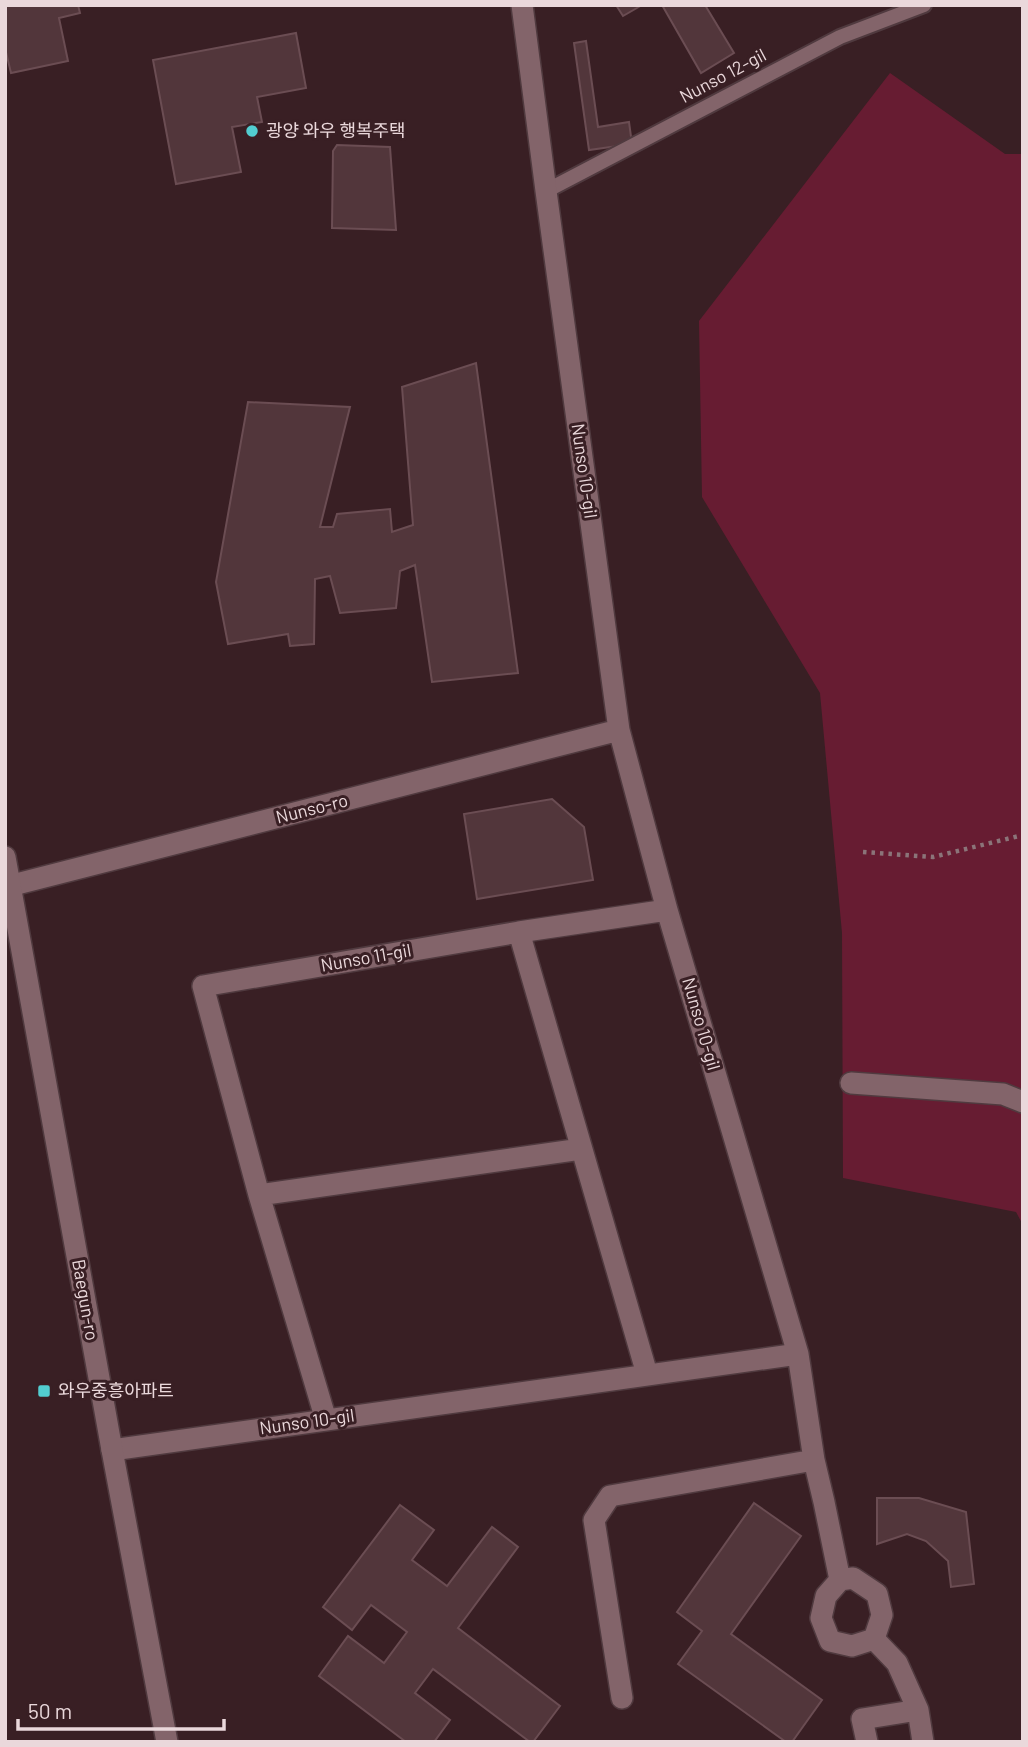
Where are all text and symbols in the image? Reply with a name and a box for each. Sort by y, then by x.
street label: Nunso 12-gil [675,43,770,107]
place label: 광양 와우 행복주택 [266,119,406,141]
marker: 광양 와우 행복주택 [244,123,260,139]
street label: Nunso 10-gil [567,422,603,520]
street label: Nunso-ro [274,788,350,828]
street label: Nunso 11-gil [319,938,413,976]
street label: Nunso 10-gil [678,975,726,1073]
street label: Baegun-ro [68,1257,104,1342]
place label: 와우중흥아파트 [58,1379,174,1401]
marker: 와우중흥아파트 [36,1383,52,1399]
street label: Nunso 10-gil [258,1403,356,1439]
scale bar [18,1688,224,1732]
text: 50 m [28,1698,72,1723]

